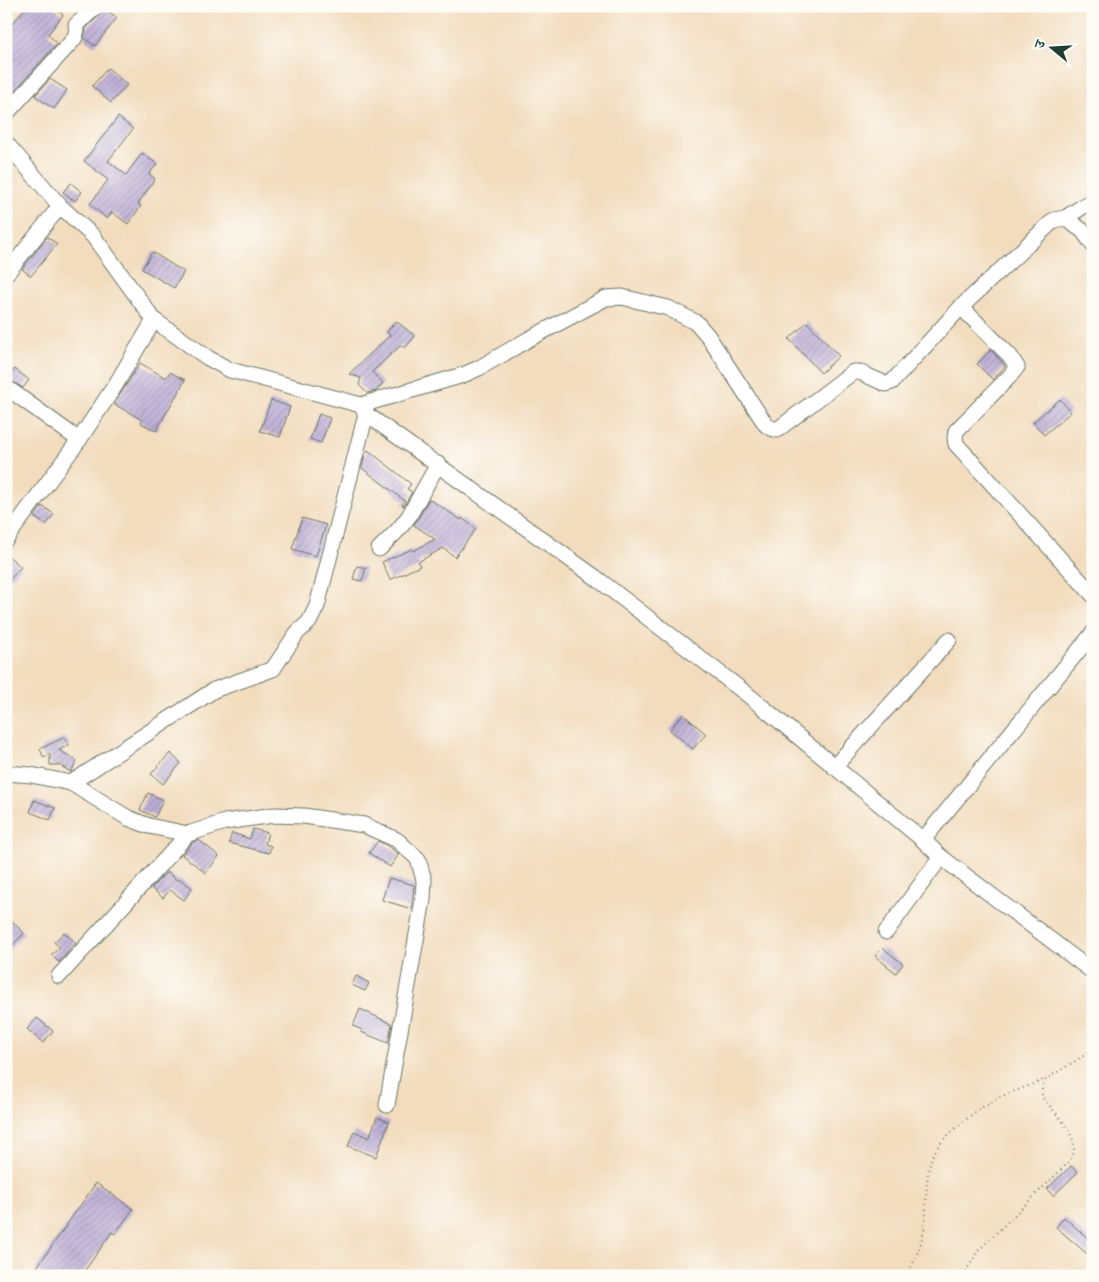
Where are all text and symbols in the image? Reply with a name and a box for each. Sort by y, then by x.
north arrow [1026,22,1076,72]
text: उ [1031,37,1050,51]

